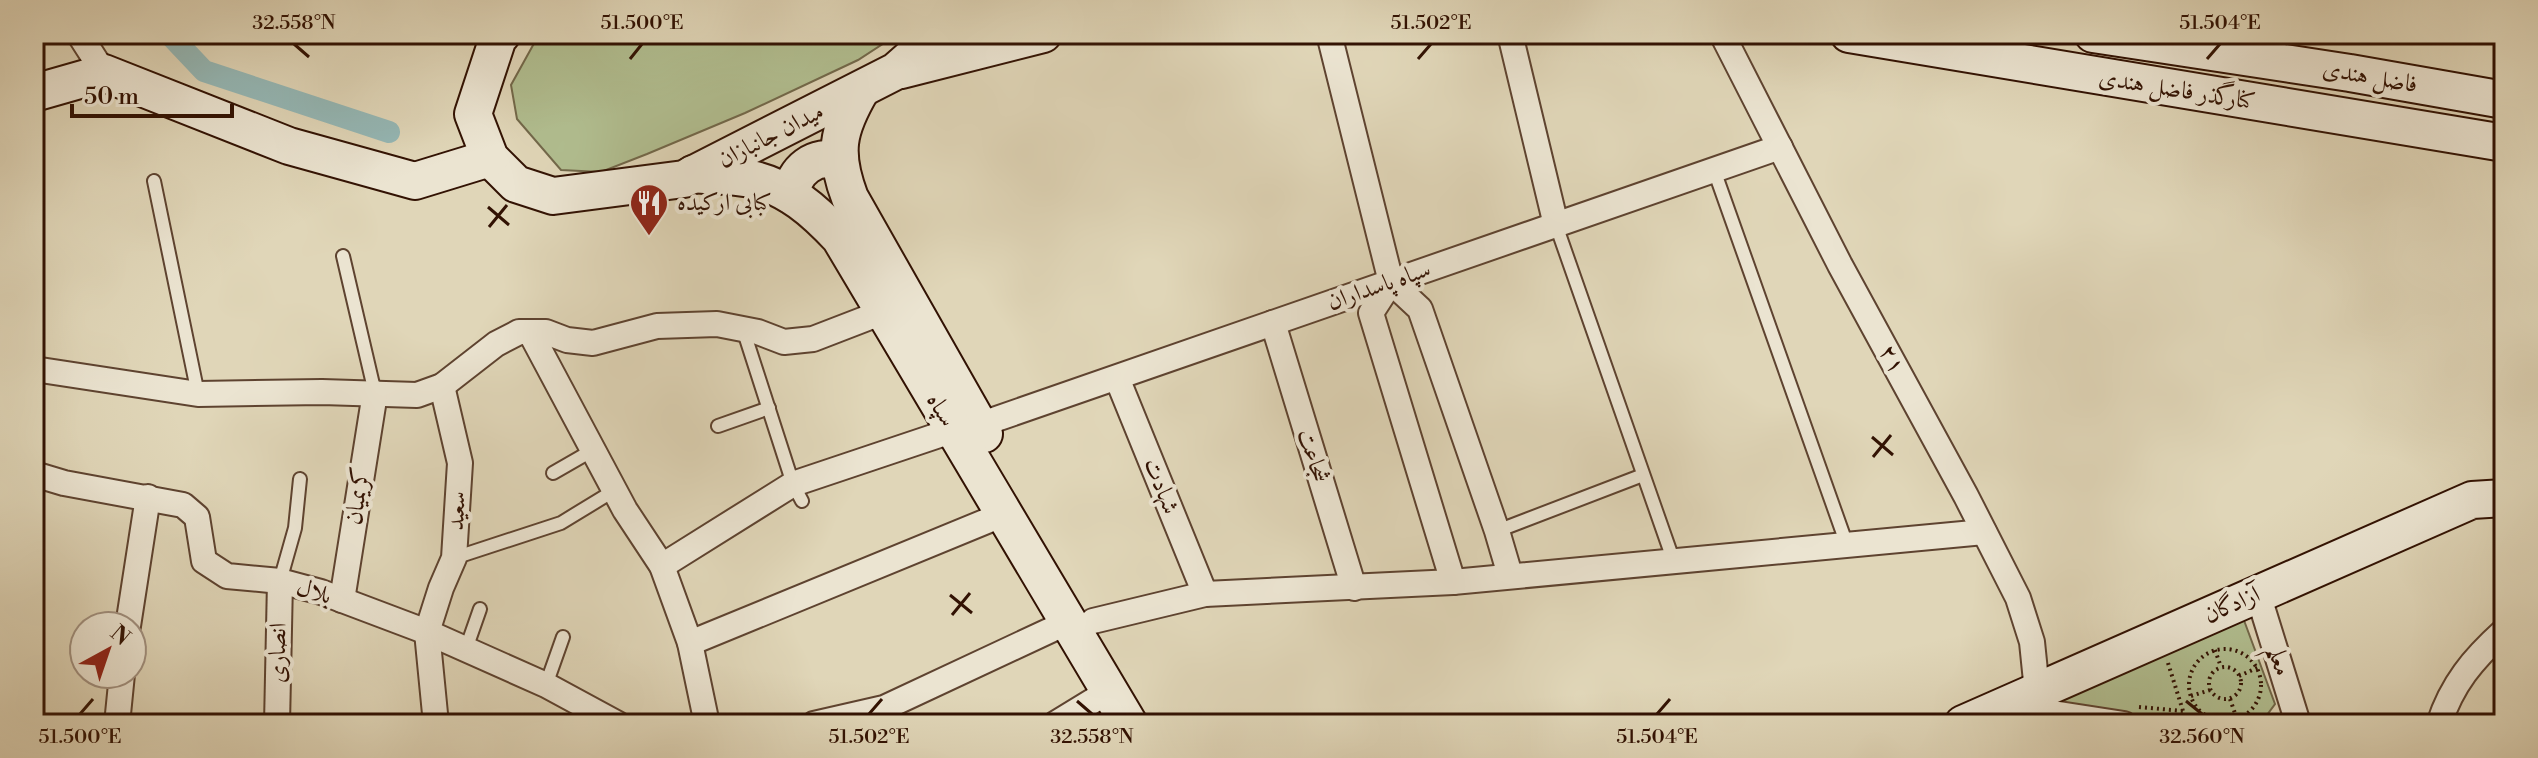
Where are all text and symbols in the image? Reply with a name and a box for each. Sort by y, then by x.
text: 32.558°N [252,11,336,36]
text: 51.500°E [600,11,684,36]
text: 51.502°E [1391,11,1471,36]
text: 51.504°E [2179,11,2261,36]
street label: فاضل هندی [2320,54,2420,101]
street label: کنارگذر فاضل هندی [2096,60,2258,118]
scale bar [72,68,232,118]
text: 50 m [84,82,139,112]
street label: میدان جانبازان [713,97,829,175]
restaurant icon: کبابی ارکیده [628,182,670,237]
place label: کبابی ارکیده [677,188,772,219]
street label: سپاه پاسداران [1323,254,1435,319]
street label: ۲۱ [1872,339,1912,379]
street label: سپاه [919,388,963,432]
street label: شجاعت [1291,425,1335,487]
street label: شهادت [1136,454,1186,518]
street label: کریمیان [339,465,377,527]
street label: سعید [441,490,473,532]
street label: بلال [293,572,335,612]
street label: آزادگان [2199,577,2267,631]
north arrow [68,610,148,690]
text: N [105,620,136,652]
street label: انصاری [262,622,294,684]
street label: معلم [2253,642,2298,682]
text: 51.500°E [38,725,122,750]
text: 51.502°E [829,725,909,750]
text: 32.558°N [1050,725,1134,750]
text: 51.504°E [1616,725,1698,750]
text: 32.560°N [2159,725,2245,750]

